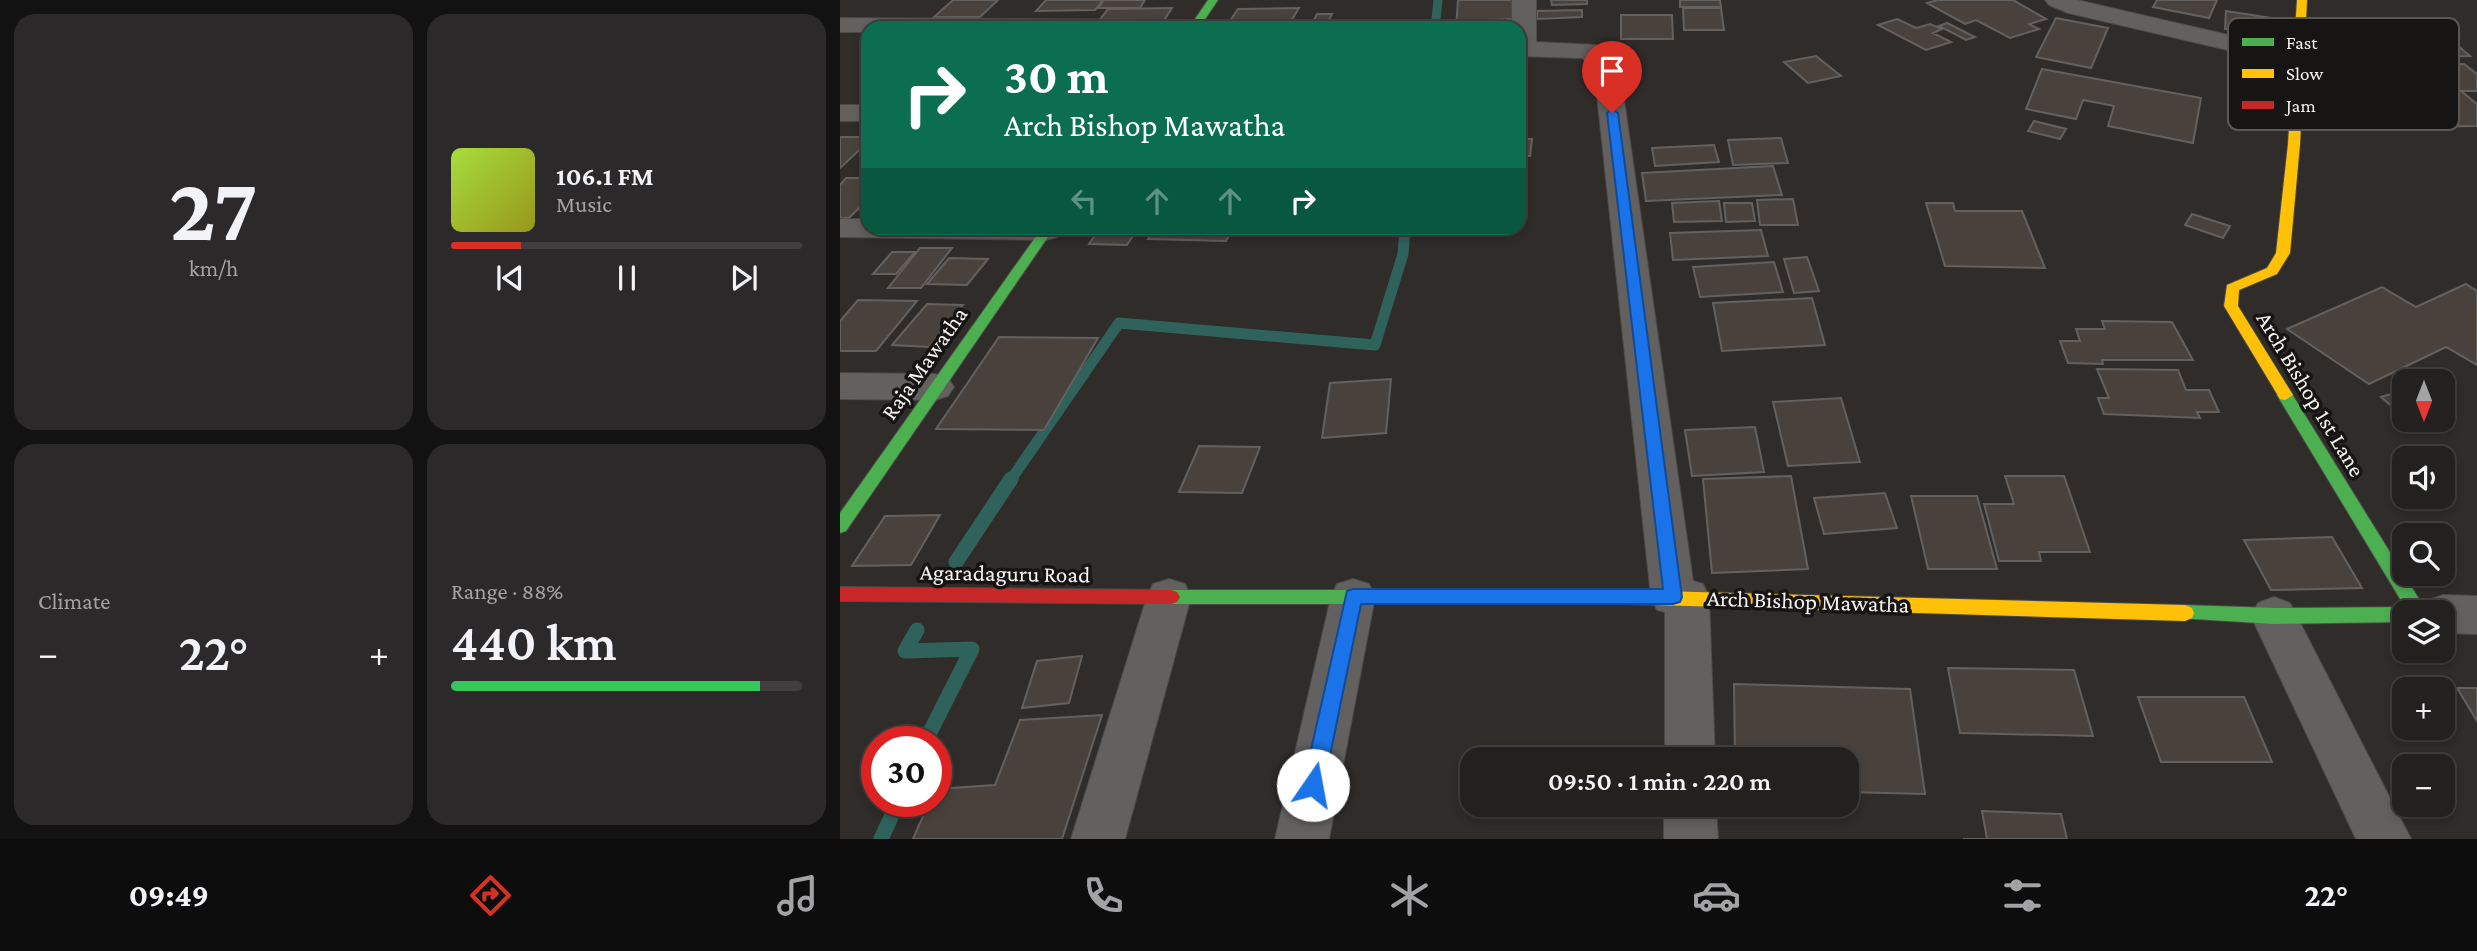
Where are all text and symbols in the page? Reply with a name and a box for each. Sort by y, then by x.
legend [2228,18,2459,130]
text: Fast [2286,32,2318,53]
pin [1582,41,1642,113]
icon: right [889,49,980,140]
text: 30 m [1004,49,1109,104]
icon: arrive [1593,52,1631,90]
text: Slow [2286,63,2323,84]
text: Jam [2284,95,2316,116]
text: Arch Bishop Mawatha [1004,107,1285,143]
text: 27 [169,158,258,260]
text: 106.1 FM [556,162,654,191]
icon: left [1065,182,1103,220]
icon: ahead [1138,182,1176,220]
icon: ahead [1211,182,1249,220]
icon: right [1284,182,1322,220]
text: Music [556,191,612,217]
text: km/h [189,255,238,281]
icon: previous [491,259,529,297]
icon: pause [608,259,646,297]
icon: next [725,259,763,297]
street label: Raja Mawatha [876,301,973,424]
street label: Arch Bishop 1st Lane [2251,307,2371,481]
north arrow [2392,369,2455,432]
map controls [2392,369,2455,817]
button: sound [2392,446,2455,509]
button: search [2392,523,2455,586]
street label: Agaradaguru Road [920,559,1090,587]
text: Range · 88% [451,578,563,604]
street label: Arch Bishop Mawatha [1706,584,1910,618]
text: Climate [38,588,110,614]
button: layers [2392,600,2455,663]
text: 440 km [451,613,617,671]
text: 22° [179,623,248,681]
text: − [38,632,58,674]
text: + [369,632,389,674]
button: + [2392,677,2455,740]
speed limit sign: 30 [861,726,952,817]
position arrow [1276,748,1350,822]
button: − [2392,754,2455,817]
text: 09:50 · 1 min · 220 m [1548,767,1771,796]
icon: directions [466,871,515,920]
icon: music [773,871,822,920]
icon: phone [1079,871,1128,920]
icon: climate [1385,871,1434,920]
icon: car [1692,871,1741,920]
icon: filters [1998,871,2047,920]
text: 09:49 [129,877,209,913]
text: 22° [2304,877,2348,913]

